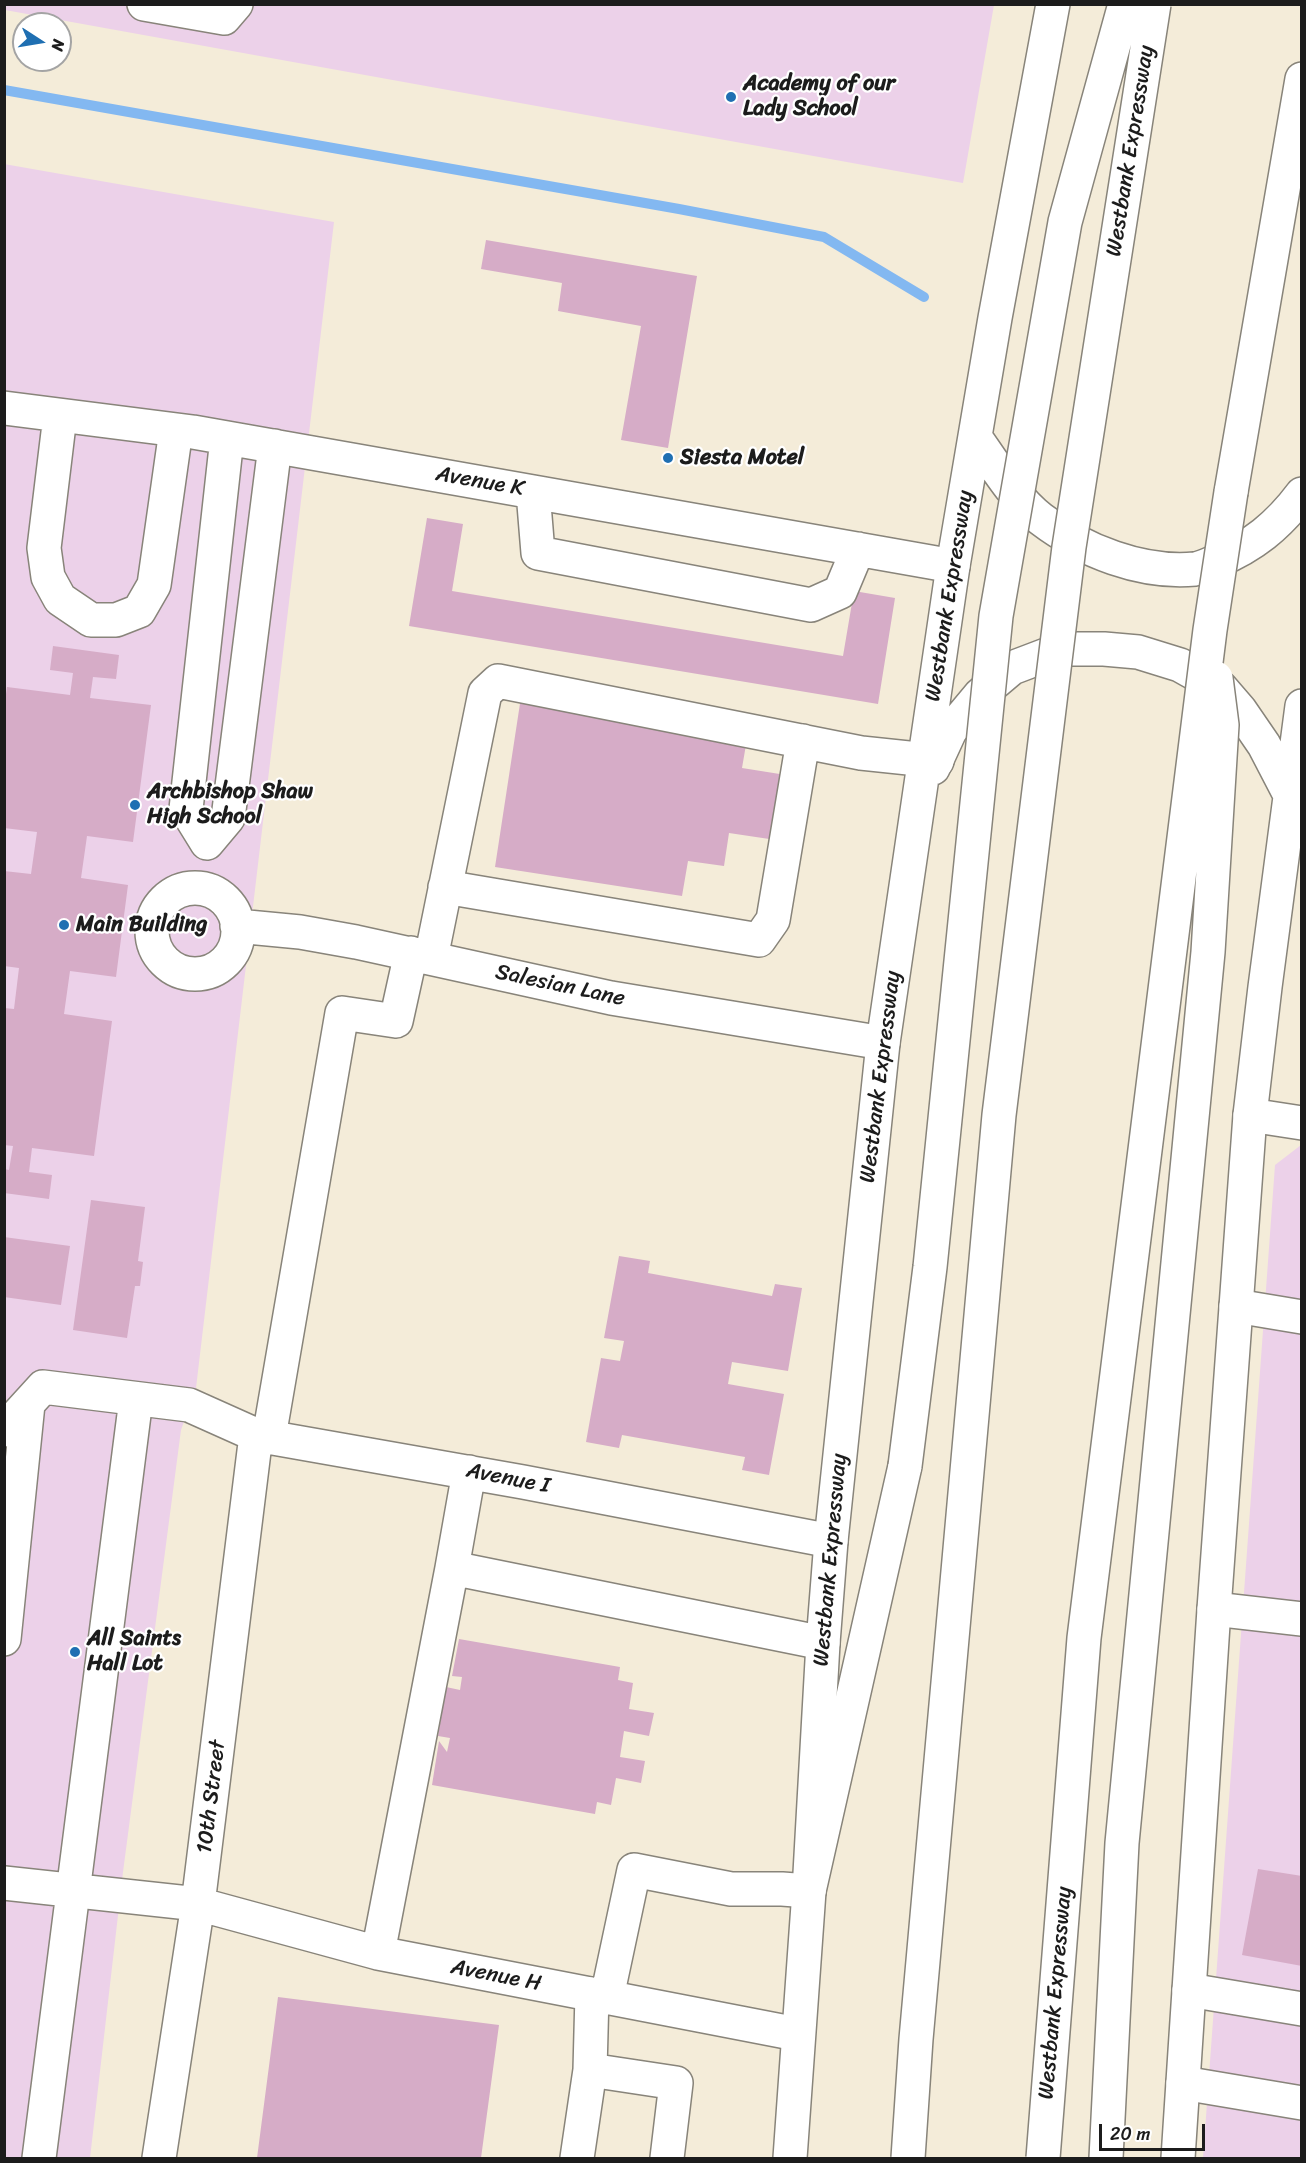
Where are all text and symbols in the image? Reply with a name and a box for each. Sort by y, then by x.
north arrow [12,12,72,72]
text: N [43,37,73,54]
street label: Westbank Expressway [1101,44,1161,258]
place label: Academy of our Lady School [743,71,895,122]
marker: Academy of our Lady School [724,90,738,104]
place label: Siesta Motel [680,445,804,471]
marker: Siesta Motel [661,451,675,465]
street label: Avenue K [434,461,526,503]
street label: Westbank Expressway [920,489,980,703]
place label: Archbishop Shaw High School [147,779,313,830]
marker: Archbishop Shaw High School [128,798,142,812]
place label: Main Building [76,912,207,938]
marker: Main Building [57,918,71,932]
street label: Salesian Lane [493,959,627,1013]
street label: Westbank Expressway [855,970,907,1184]
street label: Westbank Expressway [809,1453,853,1667]
street label: Avenue I [464,1458,552,1500]
place label: All Saints Hall Lot [87,1626,181,1678]
marker: All Saints Hall Lot [68,1645,82,1659]
street label: 10th Street [192,1739,232,1855]
street label: Westbank Expressway [1034,1886,1078,2100]
street label: Avenue H [449,1954,543,1998]
scale bar [1102,2112,1208,2150]
text: 20 m [1110,2118,1150,2150]

